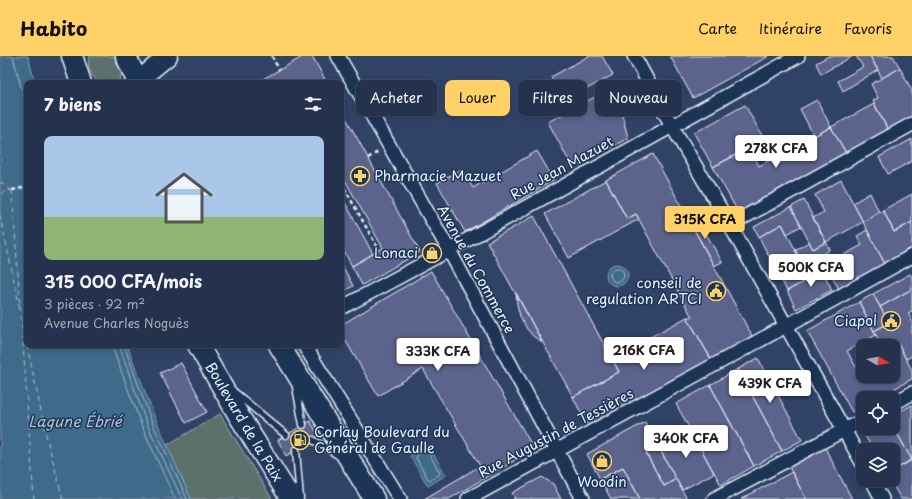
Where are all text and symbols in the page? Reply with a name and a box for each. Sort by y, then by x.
text: Habito [20,14,87,42]
text: Carte [698,18,737,39]
text: Itinéraire [759,18,822,39]
text: Favoris [844,18,892,39]
chip: Acheter [356,80,437,116]
chip: Louer [445,80,510,116]
chip: Filtres [518,80,587,116]
chip: Nouveau [595,80,682,116]
text: 7 biens [44,91,101,117]
icon: filters [302,93,324,115]
street label: Rue Jean Mazuet [506,130,618,205]
pin: 278K CFA [735,135,817,169]
text: 278K CFA [744,138,808,157]
icon: home [148,162,220,234]
pharmacy icon: Pharmacie Mazuet [349,165,371,187]
place label: Pharmacie Mazuet [374,165,501,186]
street label: Avenue du Commerce [432,201,520,337]
pin: 315K CFA [664,206,746,240]
text: 315K CFA [674,209,736,228]
place label: Lonaci [374,242,418,263]
shop icon: Lonaci [421,242,443,264]
pin: 500K CFA [770,254,852,288]
text: 500K CFA [778,257,844,276]
text: 315 000 CFA/mois [44,268,202,294]
place label: conseil de regulation ARTCI [586,272,702,309]
public building icon: conseil de regulation ARTCI [705,280,727,302]
text: 3 pièces · 92 m² [44,294,145,313]
place label: Ciapol [834,310,877,331]
public building icon: Ciapol [880,310,902,332]
text: Avenue Charles Noguès [44,313,189,332]
pin: 216K CFA [603,337,685,371]
pin: 333K CFA [397,338,479,372]
north arrow [856,339,900,383]
map controls [856,339,900,487]
text: 216K CFA [613,340,675,359]
text: 333K CFA [406,341,470,360]
street label: Boulevard de la Paix [200,358,288,485]
pin: 439K CFA [729,370,811,404]
text: 439K CFA [738,373,802,392]
street label: Rue Augustin de Tessières [474,383,637,482]
button: locate [856,391,900,435]
water label: Lagune Ébrié [28,409,124,432]
place label: Corlay Boulevard du Général de Gaulle [314,421,450,458]
pin: 340K CFA [645,425,727,459]
text: 340K CFA [653,428,719,447]
fuel station icon: Corlay Boulevard du Général de Gaulle [289,429,311,451]
button: layers [856,443,900,487]
shop icon: Woodin [591,450,613,472]
place label: Woodin [577,471,627,492]

